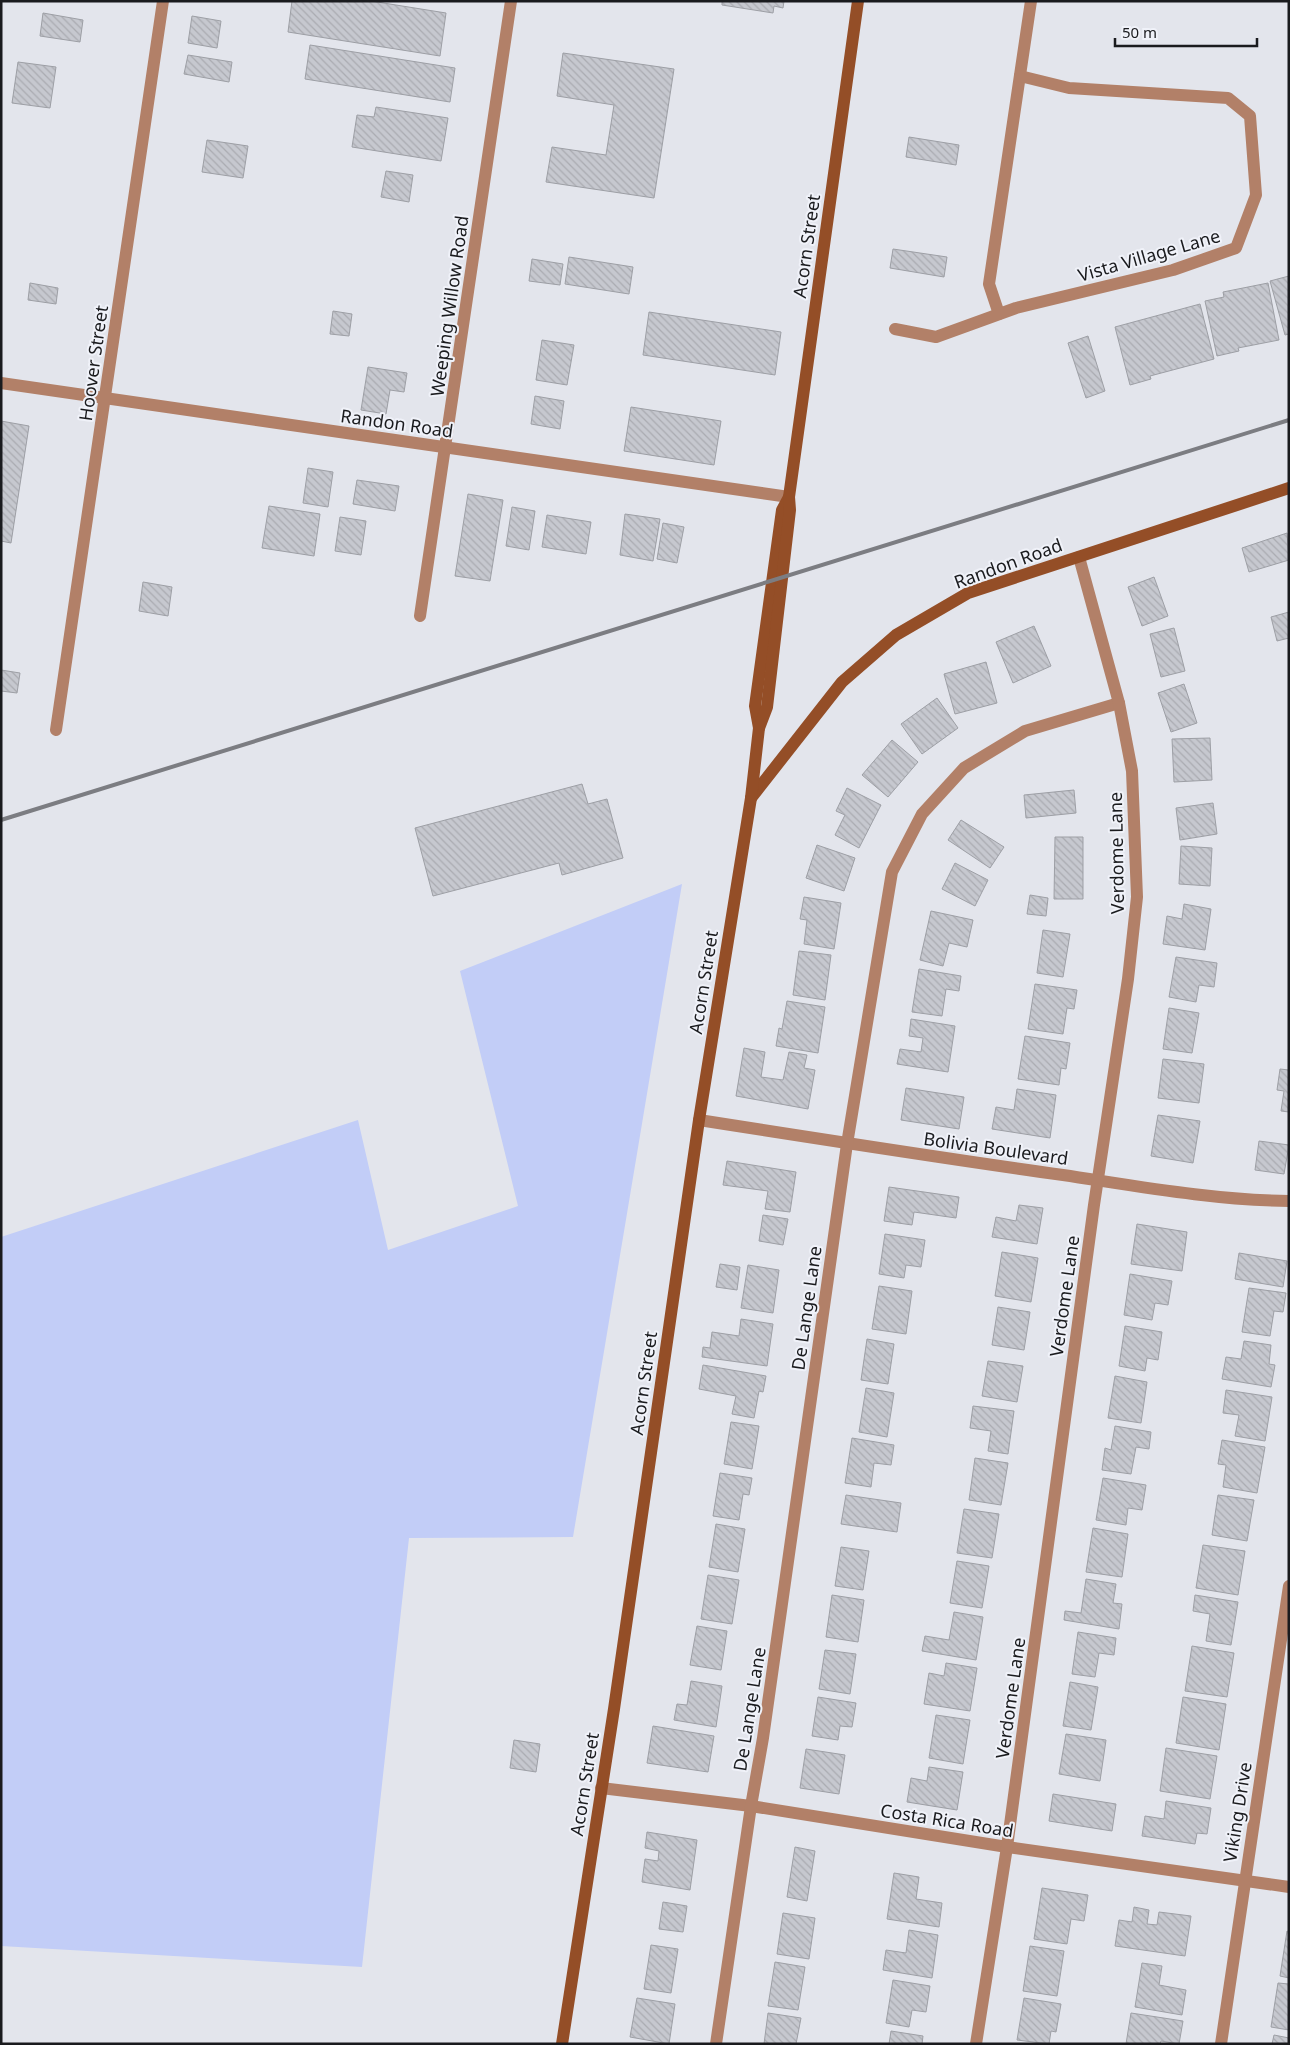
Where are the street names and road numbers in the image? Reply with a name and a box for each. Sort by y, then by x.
street label: Acorn Street [787,192,825,299]
street label: Weeping Willow Road [424,214,474,398]
street label: Vista Village Lane [1075,223,1223,287]
street label: Hoover Street [73,303,113,422]
street label: Randon Road [339,403,455,443]
street label: Randon Road [951,532,1065,594]
street label: Verdome Lane [1103,792,1129,914]
street label: Acorn Street [683,928,723,1035]
street label: Bolivia Boulevard [922,1126,1070,1170]
street label: Verdome Lane [1044,1234,1084,1358]
street label: De Lange Lane [785,1244,827,1372]
street label: Acorn Street [624,1329,662,1436]
street label: Verdome Lane [990,1636,1030,1760]
street label: De Lange Lane [727,1645,771,1773]
street label: Acorn Street [564,1730,604,1837]
street label: Viking Drive [1217,1760,1257,1864]
street label: Costa Rica Road [879,1798,1015,1842]

